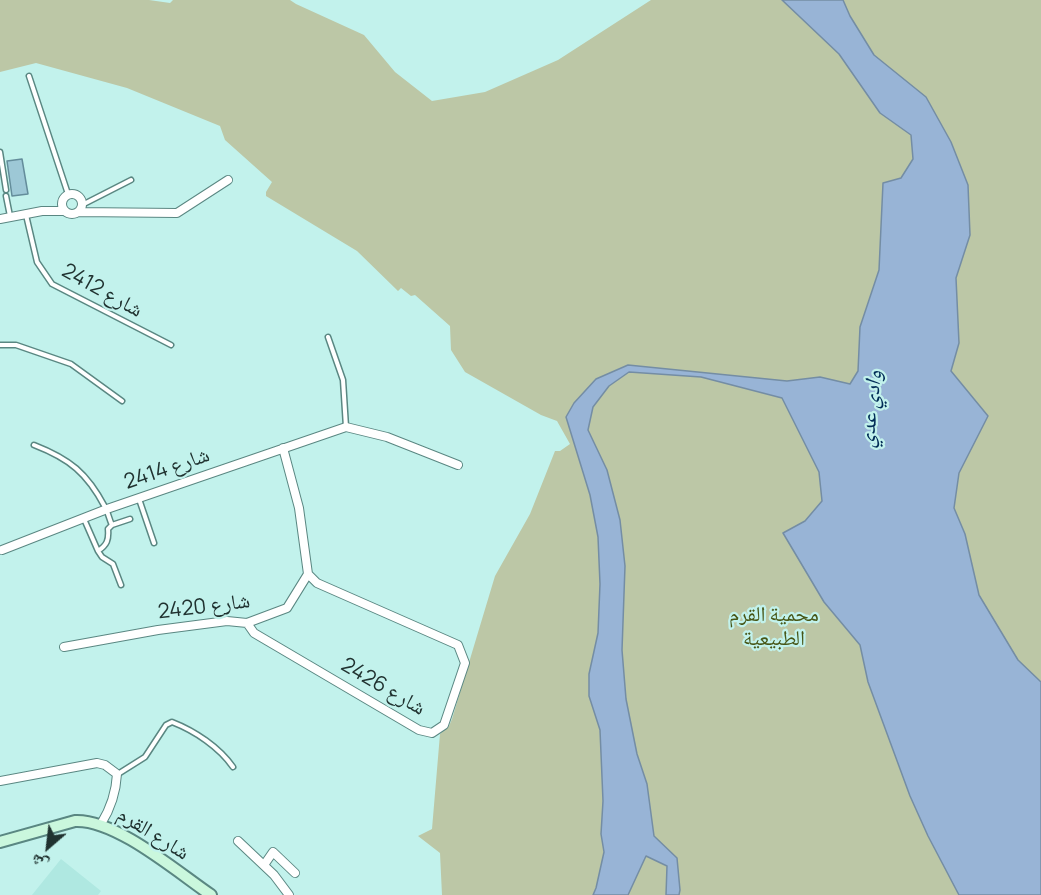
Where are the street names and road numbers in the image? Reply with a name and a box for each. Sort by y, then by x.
street label: 2412 شارع [57,259,147,323]
street label: 2414 شارع [121,443,213,495]
street label: 2420 شارع [156,589,252,625]
street label: 2426 شارع [336,653,430,721]
street label: شارع القرم [112,802,194,866]

